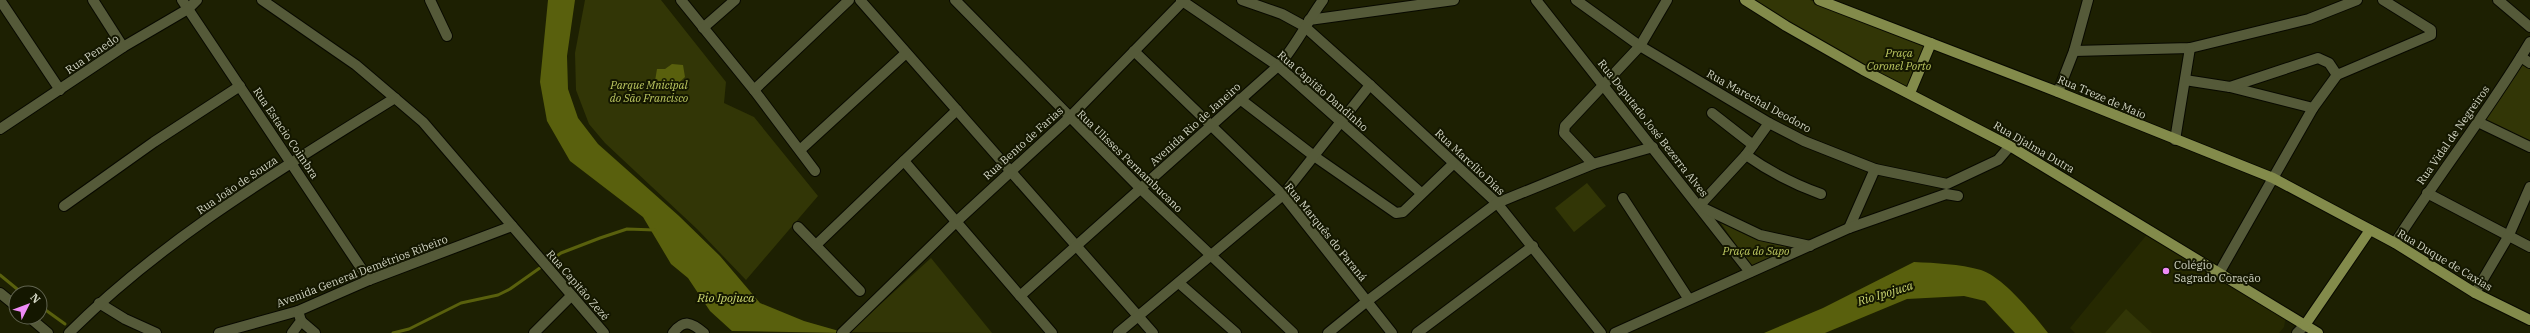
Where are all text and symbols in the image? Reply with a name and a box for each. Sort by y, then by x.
street label: Rua Penedo [63,31,121,77]
park label: Praça Coronel Porto [1867,46,1932,73]
street label: Rua Capitão Dandinho [1275,48,1371,134]
street label: Rua Deputado José Bezerra Alves [1595,56,1711,200]
street label: Rua Marechal Deodoro [1704,66,1814,136]
street label: Rua Treze de Maio [2056,72,2148,122]
park label: Parque Mnicipal do São Francisco [609,78,689,105]
street label: Avenida Rio de Janeiro [1147,79,1243,169]
street label: Rua Vidal de Negreiros [2413,83,2493,187]
street label: Rua Estacio Coimbra [250,85,322,181]
street label: Rua Bento de Farias [980,103,1066,183]
street label: Rua Ulisses Pernambucano [1074,107,1186,215]
street label: Rua Djalma Dutra [1991,118,2077,176]
street label: Rua Marcílio Dias [1432,126,1508,198]
street label: Rua João de Souza [194,153,280,217]
street label: Rua Marquês do Paraná [1282,180,1370,284]
street label: Rua Duque de Caxias [2395,226,2495,294]
street label: Avenida General Demétrios Ribeiro [274,232,450,310]
park label: Praça do Sapo [1721,244,1790,258]
street label: Rua Capitão Zezé [544,247,612,323]
place label: Colégio Sagrado Coração [2174,258,2261,285]
marker: Colégio Sagrado Coração [2161,266,2171,276]
water label: Rio Ipojuca [1854,277,1915,309]
north arrow [8,285,48,325]
text: N [27,290,44,306]
water label: Rio Ipojuca [696,290,755,305]

